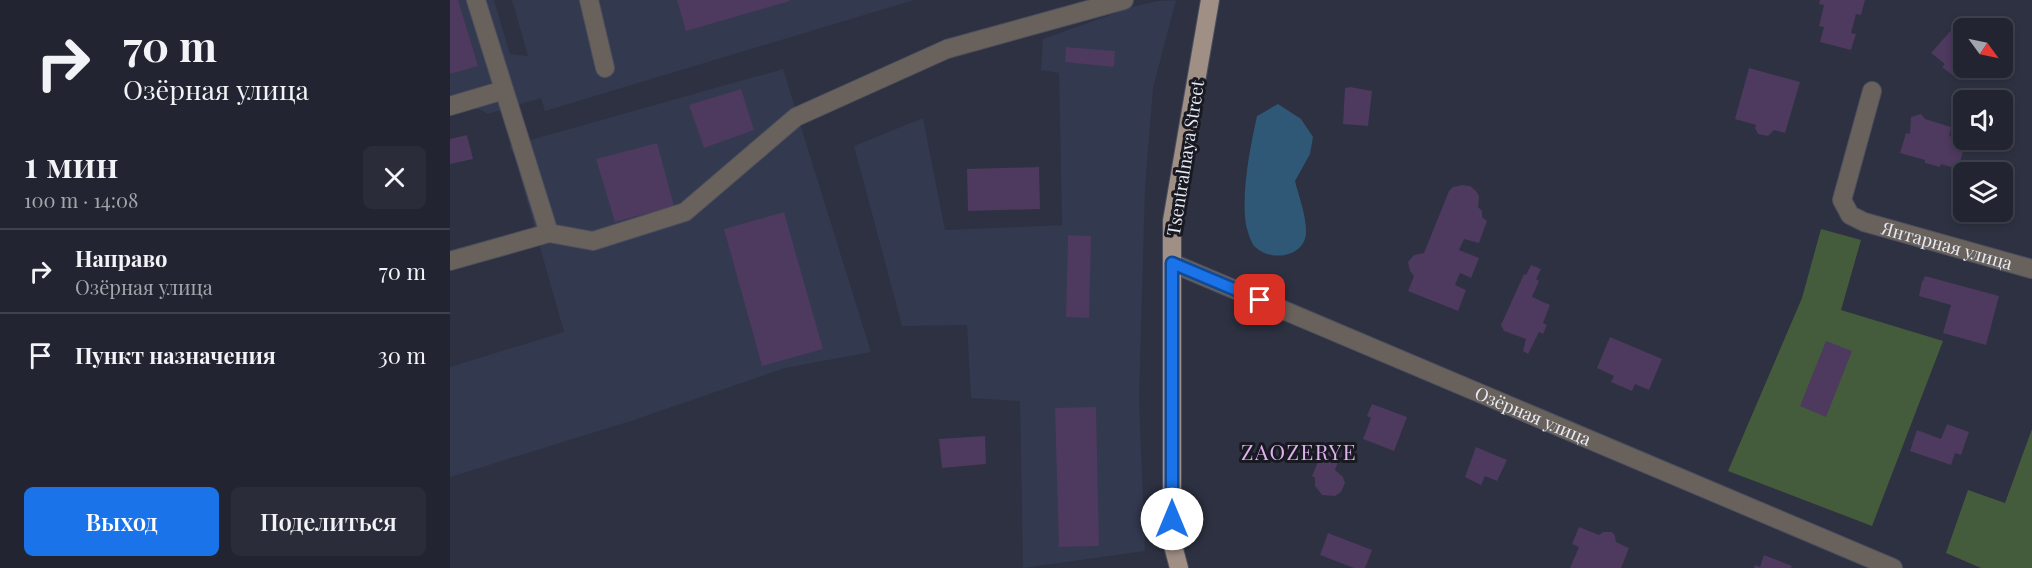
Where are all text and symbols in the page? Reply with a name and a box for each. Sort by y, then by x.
text: 70 m [123,17,217,73]
north arrow [1953,18,2013,78]
map controls [1953,18,2013,222]
icon: right [24,24,102,102]
text: Озёрная улица [123,71,309,107]
street label: Tsentralnaya Street [1161,78,1209,238]
button: sound [1953,90,2013,150]
text: 1 мин [24,139,119,187]
button: close [363,146,426,209]
button: layers [1953,162,2013,222]
text: 100 m · 14:08 [24,186,138,213]
street label: Янтарная улица [1878,215,2015,275]
text: Направо [75,243,168,273]
icon: right [24,255,57,288]
text: 70 m [379,256,426,286]
text: Озёрная улица [75,273,213,300]
pin [1234,274,1285,325]
icon: arrive [1243,283,1276,316]
icon: arrive [24,339,57,372]
text: Пункт назначения [75,340,276,370]
text: 30 m [378,340,426,370]
street label: Озёрная улица [1471,380,1595,451]
district label: ZAOZERYE [1241,437,1357,465]
button: Выход [24,487,219,556]
button: Поделиться [231,487,426,556]
position arrow [1140,487,1204,551]

